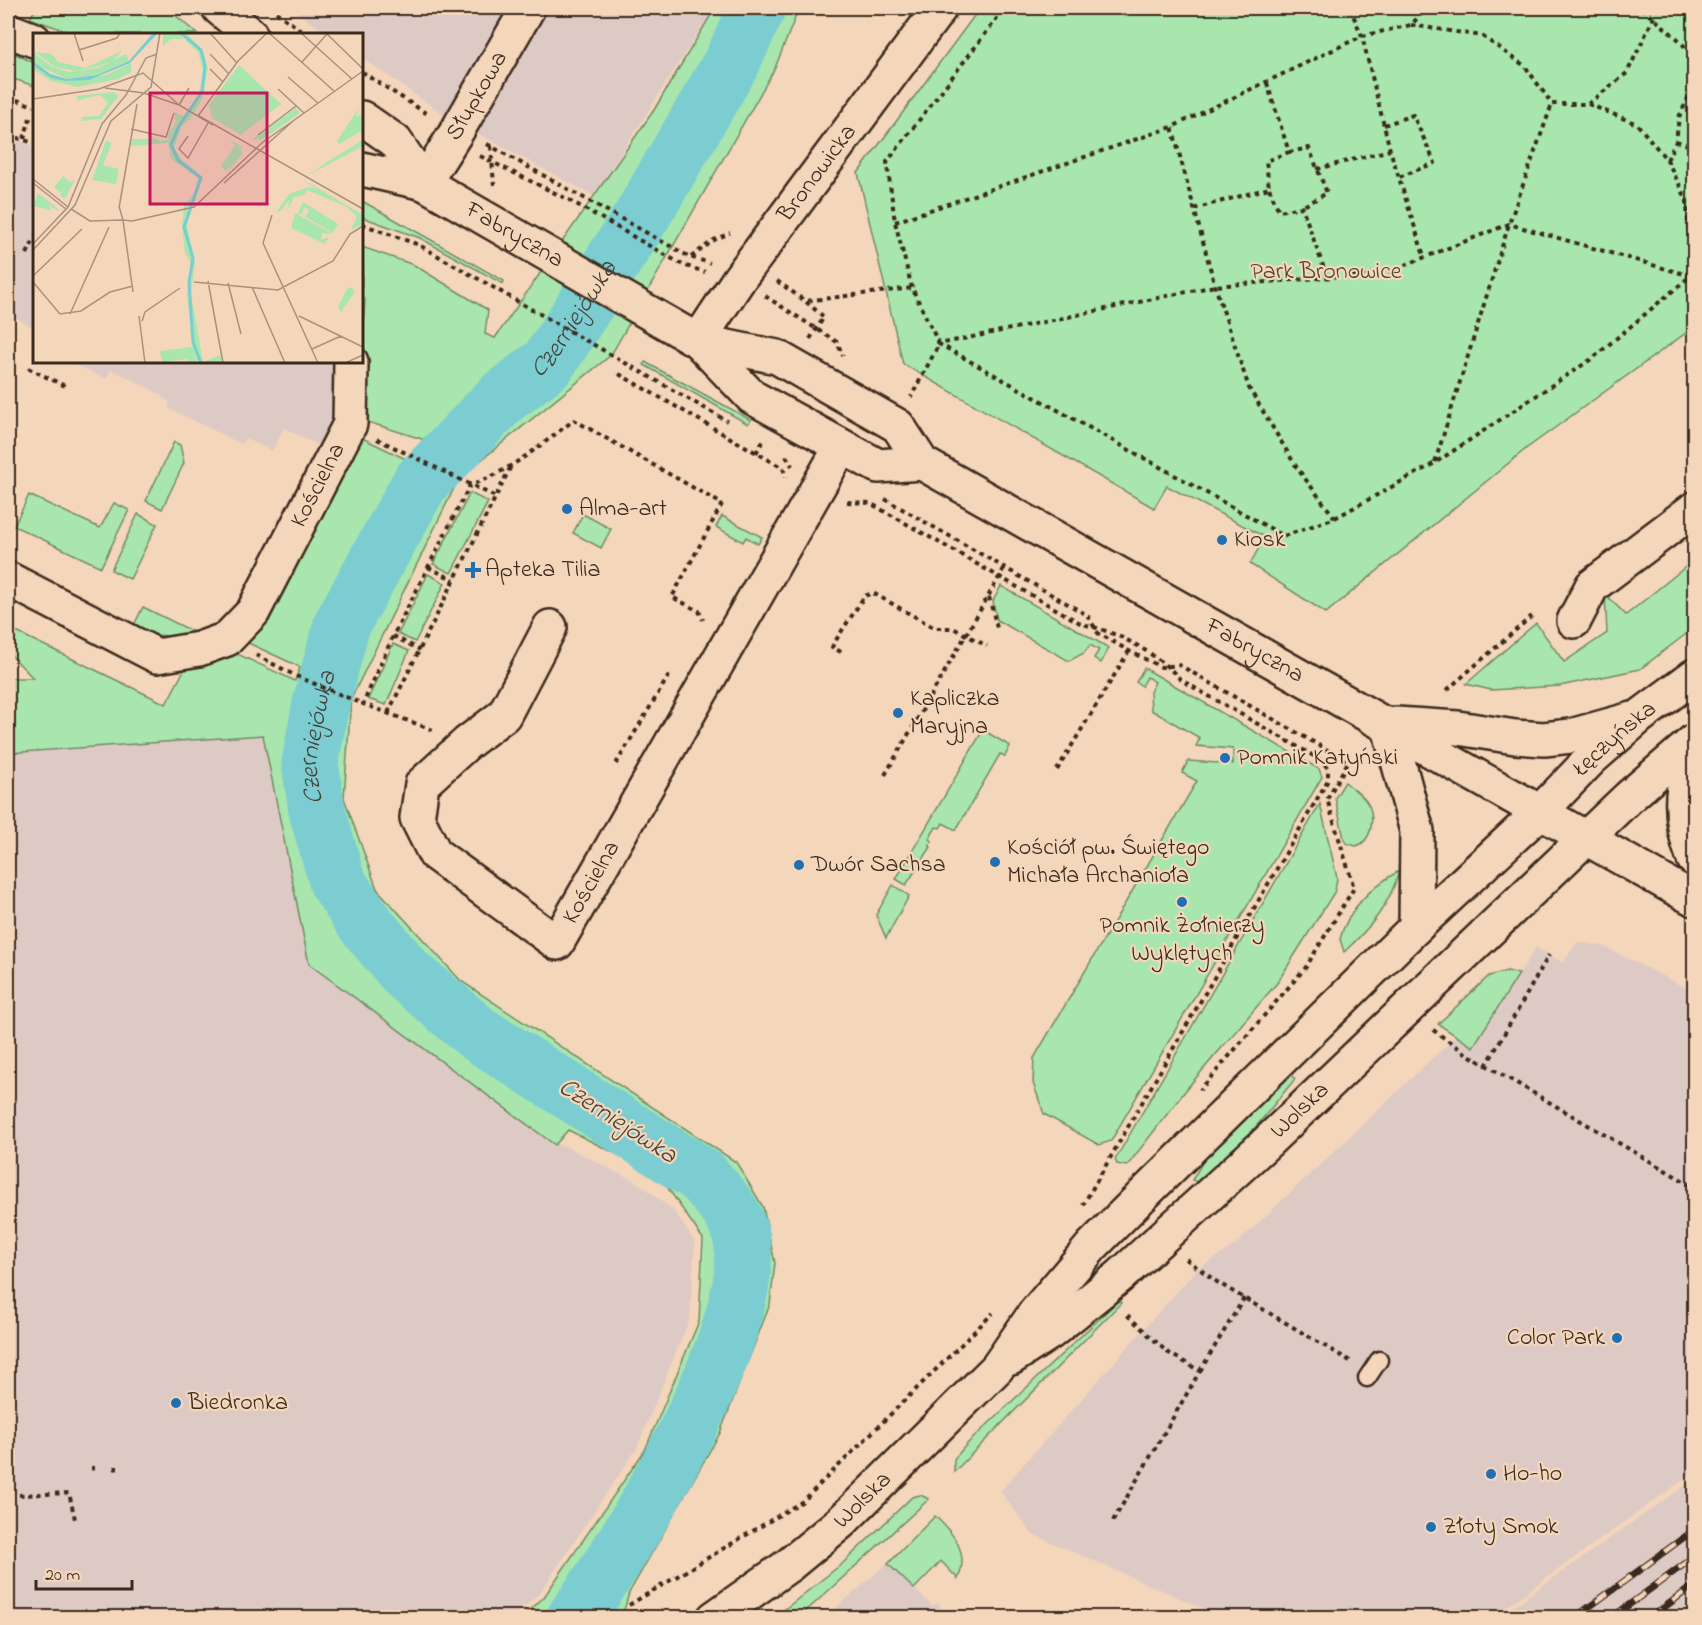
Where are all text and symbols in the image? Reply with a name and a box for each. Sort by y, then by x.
inset map [33,33,363,363]
street label: Słupkowa [437,45,517,148]
street label: Bronowicka [769,117,866,231]
street label: Fabryczna [458,192,570,277]
water label: Czerniejówka [523,253,628,388]
park label: Park Bronowice [1250,255,1402,290]
street label: Kościelna [282,437,355,534]
place label: Alma-art [579,492,667,527]
marker: Alma-art [560,502,574,516]
place label: Kiosk [1234,523,1286,558]
marker: Kiosk [1215,533,1229,547]
place label: Apteka Tilia [485,553,601,588]
marker: Apteka Tilia [466,563,480,577]
street label: Fabryczna [1198,609,1310,693]
water label: Czerniejówka [290,666,348,807]
place label: Kapliczka Maryjna [910,682,999,746]
street label: Łęczyńska [1564,692,1664,786]
marker: Kapliczka Maryjna [891,706,905,720]
place label: Pomnik Katyński [1237,741,1398,777]
marker: Pomnik Katyński [1218,751,1232,765]
place label: Kościół pw. Świętego Michała Archanioła [1007,831,1210,894]
street label: Kościelna [554,834,629,931]
place label: Dwór Sachsa [810,848,946,883]
marker: Kościół pw. Świętego Michała Archanioła [988,855,1002,869]
marker: Dwór Sachsa [792,858,806,872]
marker: Pomnik Żołnierzy Wyklętych [1175,895,1189,909]
place label: Pomnik Żołnierzy Wyklętych [1100,909,1264,973]
water label: Czerniejówka [550,1069,685,1175]
street label: Wolska [1263,1074,1337,1148]
place label: Color Park [1507,1321,1605,1356]
marker: Color Park [1610,1331,1624,1345]
place label: Biedronka [187,1386,288,1421]
marker: Biedronka [169,1396,183,1410]
place label: Ho-ho [1503,1457,1562,1492]
street label: Wolska [826,1463,900,1538]
marker: Ho-ho [1484,1467,1498,1481]
place label: Złoty Smok [1443,1510,1559,1546]
marker: Złoty Smok [1424,1520,1438,1534]
scale bar [36,1553,132,1591]
text: 20 m [45,1563,80,1589]

